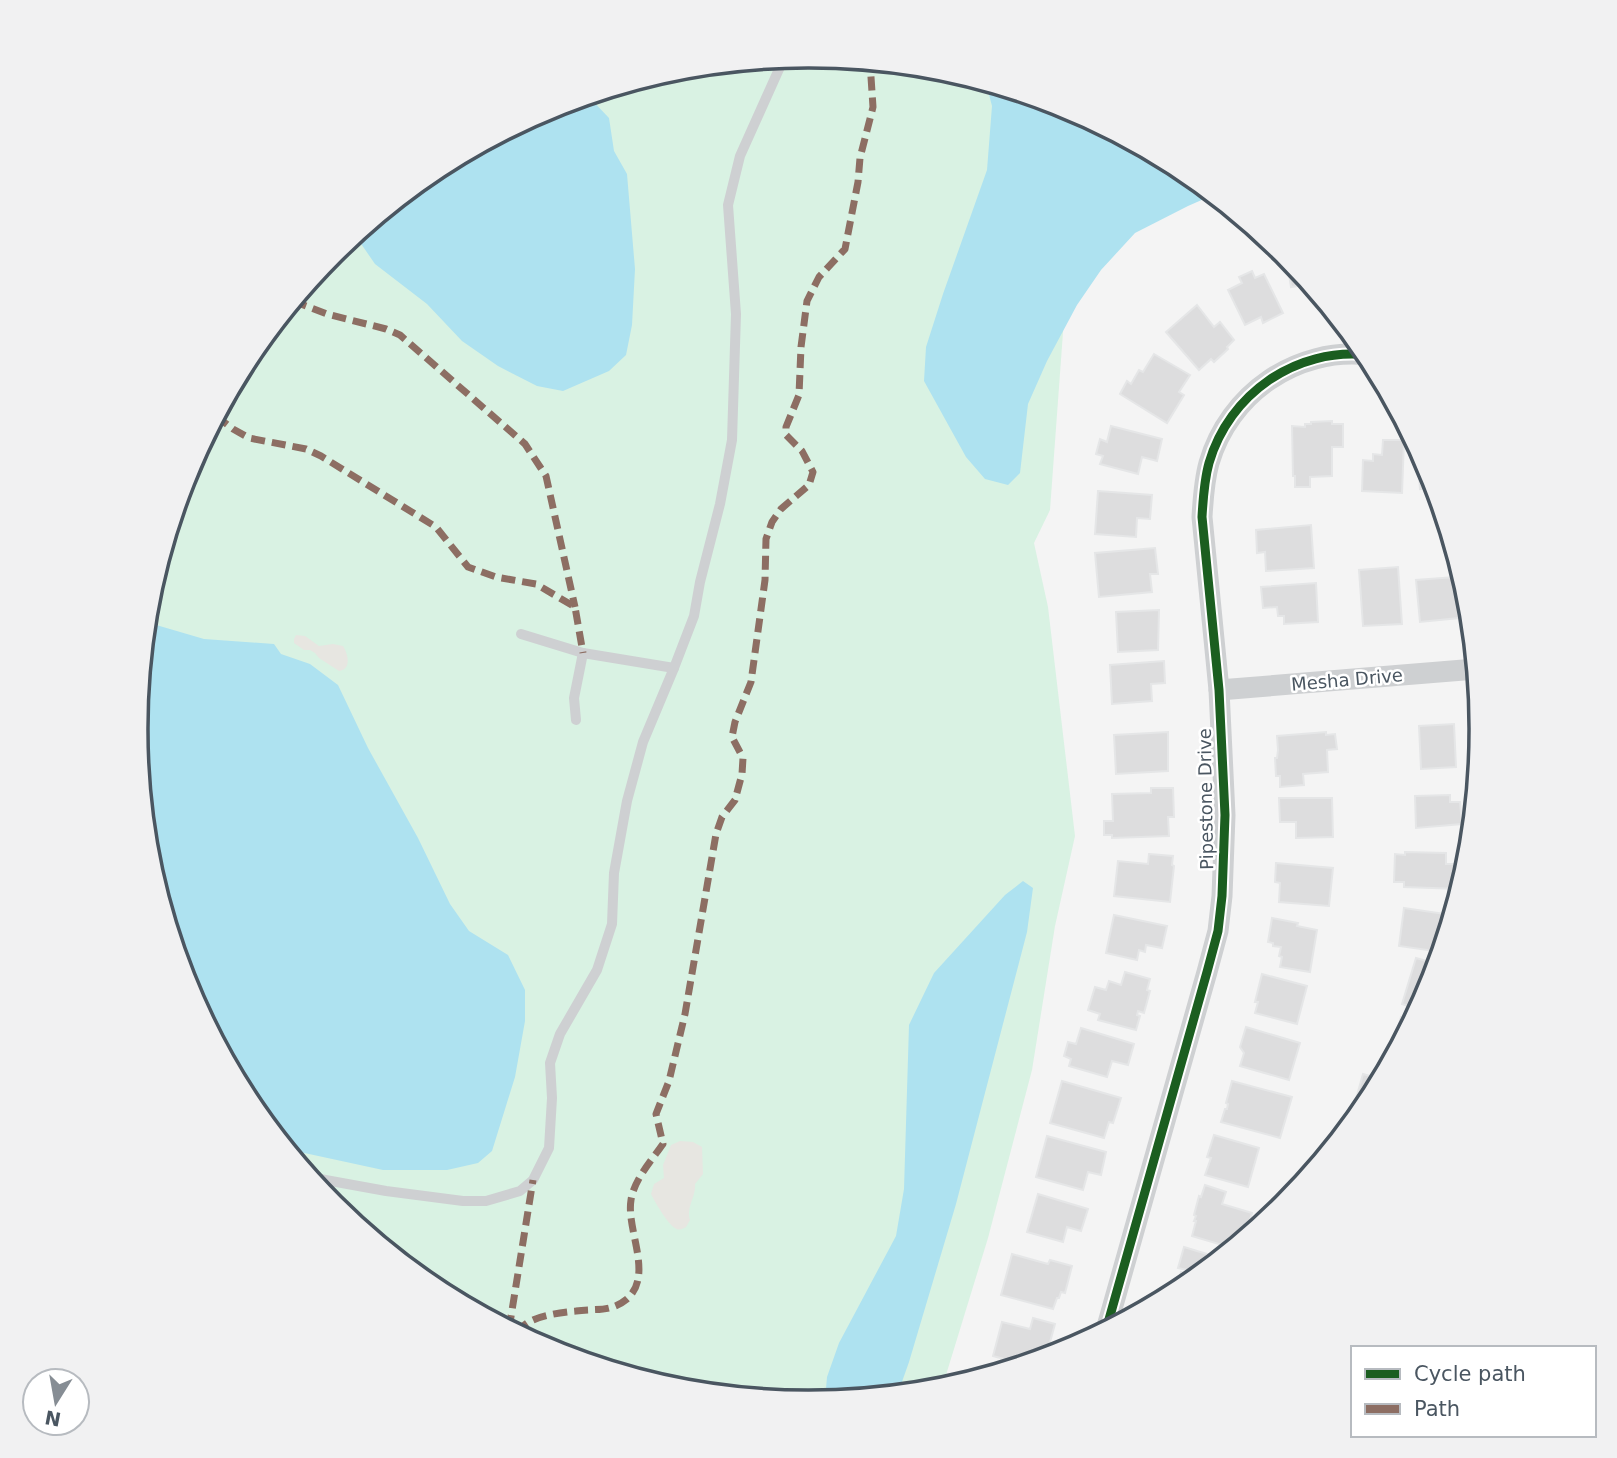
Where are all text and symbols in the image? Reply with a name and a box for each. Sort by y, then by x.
street label: Mesha Drive [1290,664,1404,695]
street label: Pipestone Drive [1194,728,1217,870]
legend [1351,1346,1596,1437]
text: Cycle path [1414,1362,1526,1386]
north arrow [21,1367,91,1437]
text: Path [1414,1397,1460,1421]
text: N [43,1406,63,1431]

